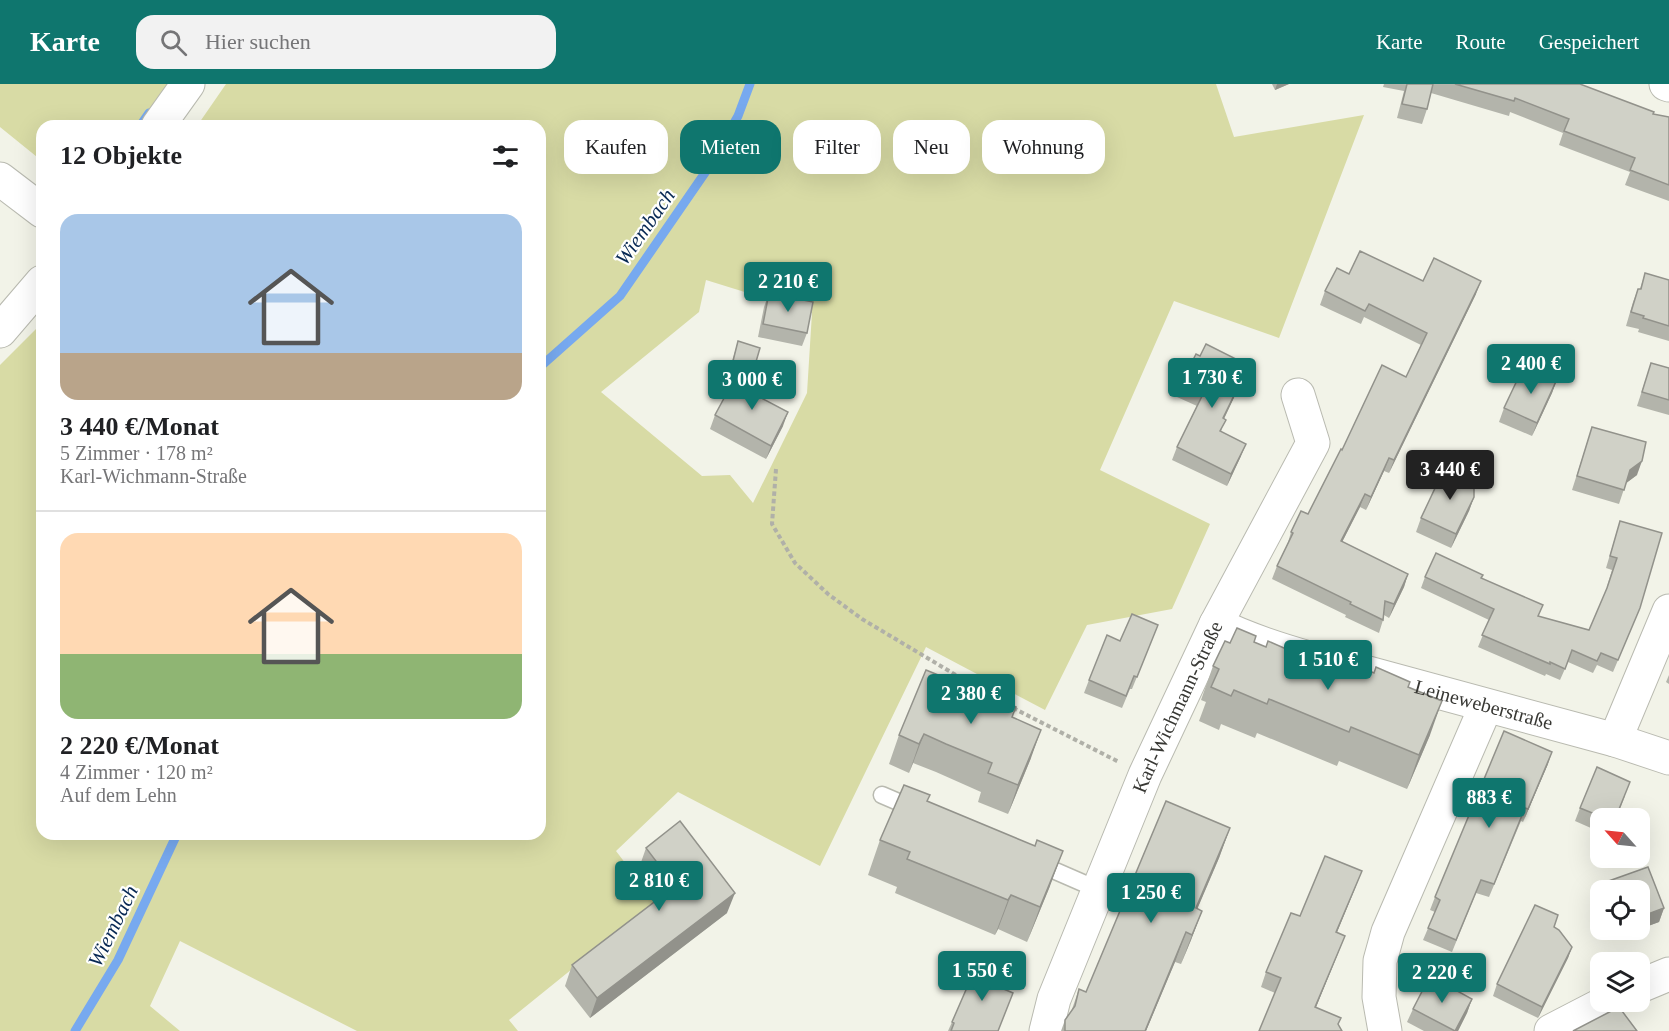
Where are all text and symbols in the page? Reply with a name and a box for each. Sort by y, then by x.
search box [136,15,556,69]
text: Karte [30,26,100,57]
icon: search [157,26,190,59]
text: Hier suchen [205,29,311,54]
text: Karte [1376,30,1423,54]
text: Route [1456,30,1506,54]
text: Gespeichert [1539,30,1639,54]
chip: Kaufen [564,120,668,174]
chip: Mieten [680,120,781,174]
chip: Filter [793,120,881,174]
chip: Neu [893,120,970,174]
chip: Wohnung [982,120,1105,174]
icon: filters [489,140,522,173]
text: 12 Objekte [60,141,182,170]
water label: Wiembach [610,184,680,270]
icon: home [237,253,345,361]
pin: 2 210 € [733,262,843,313]
text: 2 210 € [758,270,818,292]
pin: 2 400 € [1476,344,1586,395]
text: 2 400 € [1501,352,1561,374]
pin: 1 730 € [1157,358,1267,409]
pin: 3 000 € [697,360,807,411]
text: 1 730 € [1182,366,1242,388]
text: 3 000 € [722,368,782,390]
text: 3 440 €/Monat [60,412,219,441]
text: 5 Zimmer · 178 m² [60,442,213,464]
pin: 3 440 € [1395,450,1505,501]
text: 3 440 € [1420,458,1480,480]
text: Karl-Wichmann-Straße [60,465,247,487]
icon: home [237,572,345,680]
street label: Karl-Wichmann-Straße [1128,618,1227,796]
pin: 1 510 € [1273,640,1383,691]
text: 1 510 € [1298,648,1358,670]
pin: 2 380 € [916,674,1026,725]
street label: Leineweberstraße [1412,675,1555,734]
text: 2 380 € [941,682,1001,704]
text: 2 220 €/Monat [60,731,219,760]
text: 4 Zimmer · 120 m² [60,761,213,783]
pin: 883 € [1447,778,1531,829]
text: Auf dem Lehn [60,784,177,806]
text: 883 € [1467,786,1512,808]
north arrow [1590,808,1650,868]
map controls [1590,808,1650,1012]
pin: 2 810 € [604,861,714,912]
text: 2 810 € [629,869,689,891]
pin: 1 250 € [1096,873,1206,924]
button: locate [1590,880,1650,940]
water label: Wiembach [83,881,143,971]
text: 1 250 € [1121,881,1181,903]
pin: 1 550 € [927,951,1037,1002]
button: layers [1590,952,1650,1012]
pin: 2 220 € [1387,953,1497,1004]
text: 1 550 € [952,959,1012,981]
text: 2 220 € [1412,961,1472,983]

